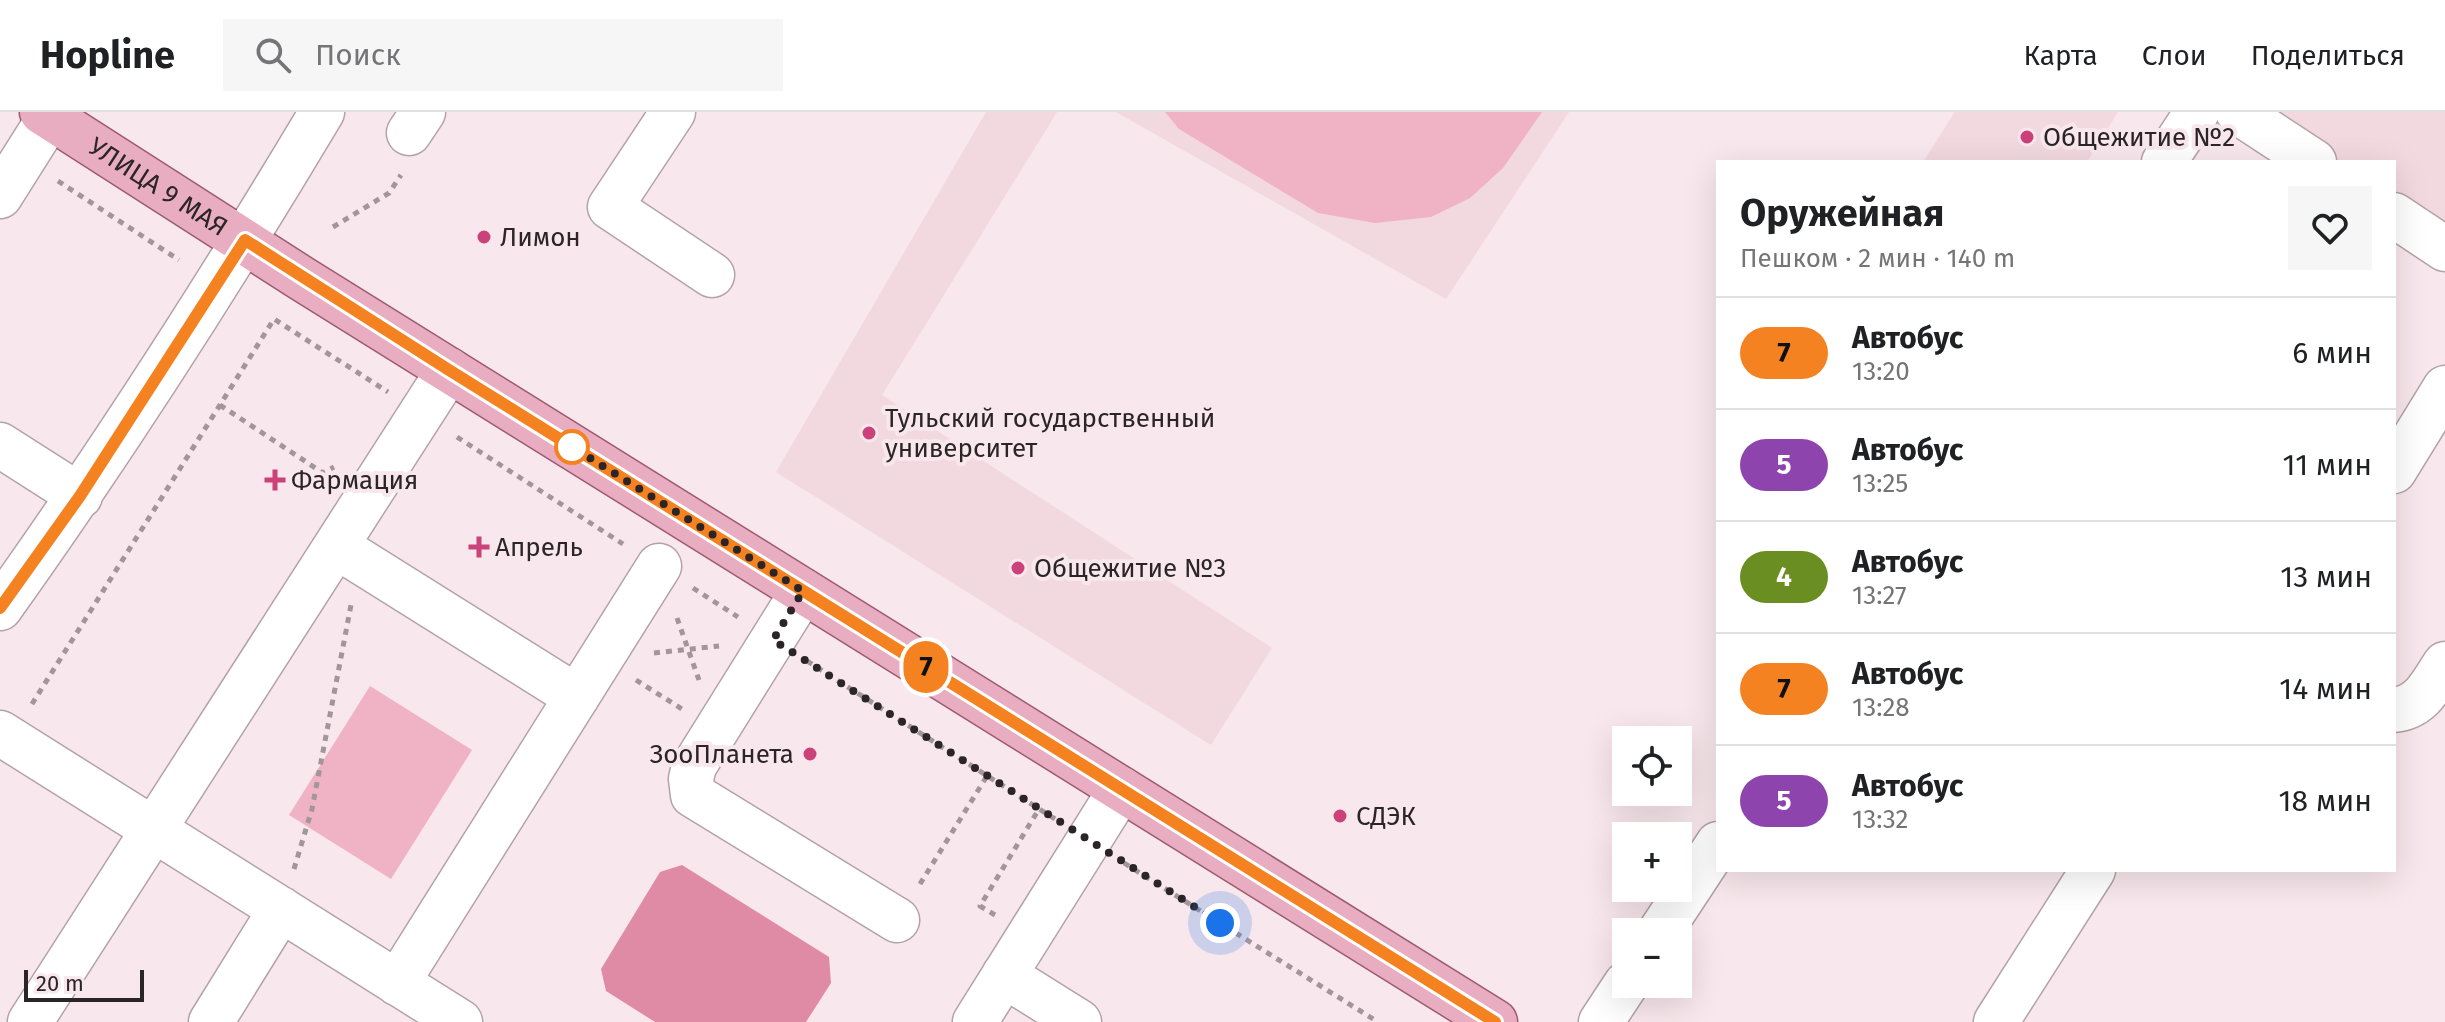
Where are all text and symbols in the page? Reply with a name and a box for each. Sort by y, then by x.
search box [223,19,783,91]
text: Hopline [40,32,175,78]
icon: search [251,33,295,77]
text: Поиск [315,37,401,73]
text: Карта [2023,39,2098,72]
text: Слои [2142,39,2207,72]
text: Поделиться [2251,39,2405,72]
place label: Общежитие №2 [2043,122,2235,153]
marker: Общежитие №2 [2018,128,2036,146]
street label: УЛИЦА 9 МАЯ [83,131,233,243]
button: heart [2288,186,2372,270]
text: Оружейная [1740,190,1944,236]
place label: Лимон [500,222,581,253]
marker: Лимон [475,228,493,246]
text: Пешком · 2 мин · 140 m [1740,243,2015,274]
text: Автобус [1852,320,1963,356]
text: 6 мин [2292,335,2372,371]
text: 7 [1777,336,1791,369]
text: 13:20 [1852,356,1910,387]
place label: Тульский государственный университет [885,403,1215,464]
marker: Тульский государственный университет [860,424,878,442]
unlabelled marker [555,430,589,464]
text: Автобус [1852,432,1963,468]
text: 11 мин [2283,447,2372,483]
text: 5 [1776,448,1792,481]
place label: Фармация [291,465,418,496]
text: 13:25 [1852,468,1908,499]
marker: Фармация [266,471,284,489]
place label: Апрель [495,532,583,563]
marker: Апрель [470,538,488,556]
text: Автобус [1852,544,1963,580]
place label: Общежитие №3 [1034,553,1226,584]
marker: Общежитие №3 [1009,559,1027,577]
text: 13 мин [2280,559,2372,595]
text: 4 [1776,560,1792,593]
text: 13:27 [1852,580,1907,611]
line badge: 7 [900,641,952,693]
text: 7 [919,650,933,683]
text: Автобус [1852,656,1963,692]
text: 14 мин [2279,671,2372,707]
text: 7 [1777,672,1791,705]
text: 13:28 [1852,692,1910,723]
map controls [1612,726,1692,998]
button: locate [1612,726,1692,806]
place label: ЗооПланета [650,739,794,770]
marker: ЗооПланета [801,745,819,763]
text: Автобус [1852,768,1963,804]
text: 18 мин [2279,783,2372,819]
text: 5 [1776,784,1792,817]
place label: СДЭК [1356,801,1416,832]
text: 13:32 [1852,804,1908,835]
marker: СДЭК [1331,807,1349,825]
button: + [1612,822,1692,902]
your location [1200,903,1240,943]
button: − [1612,918,1692,998]
scale bar [24,966,144,1002]
text: 20 m [36,970,84,997]

